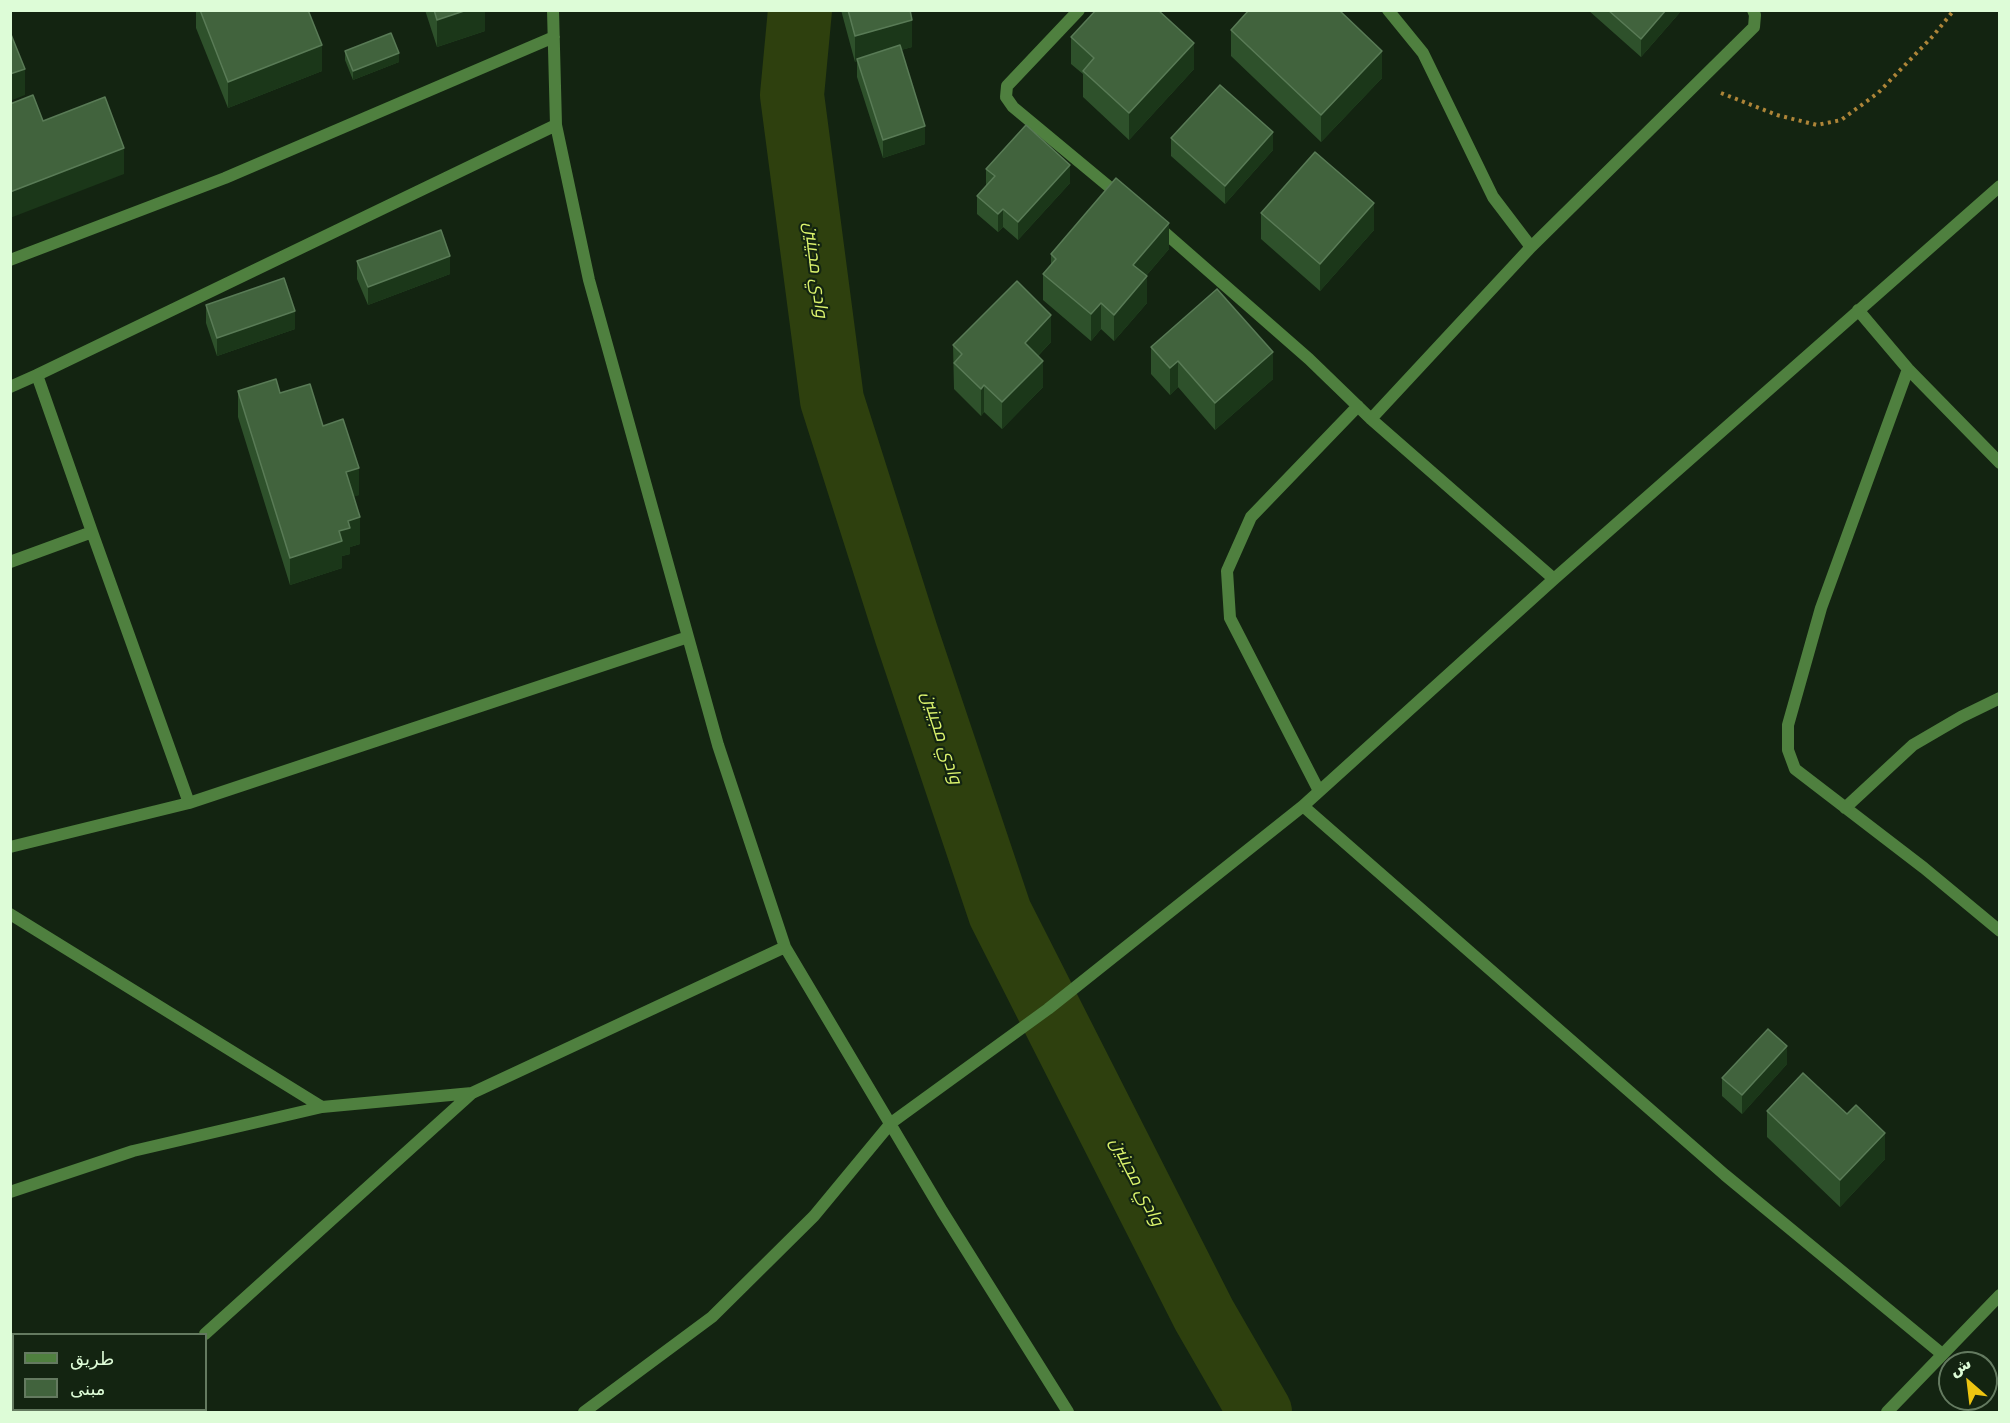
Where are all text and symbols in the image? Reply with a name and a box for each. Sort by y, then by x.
water label: وادي مجينين [798,221,832,319]
water label: وادي مجينين [916,689,966,787]
water label: وادي مجينين [1105,1134,1167,1230]
legend [12,1333,207,1411]
text: طريق [70,1348,114,1369]
north arrow [1938,1351,1998,1411]
text: ش [1946,1353,1974,1380]
text: مبنى [70,1378,106,1399]

